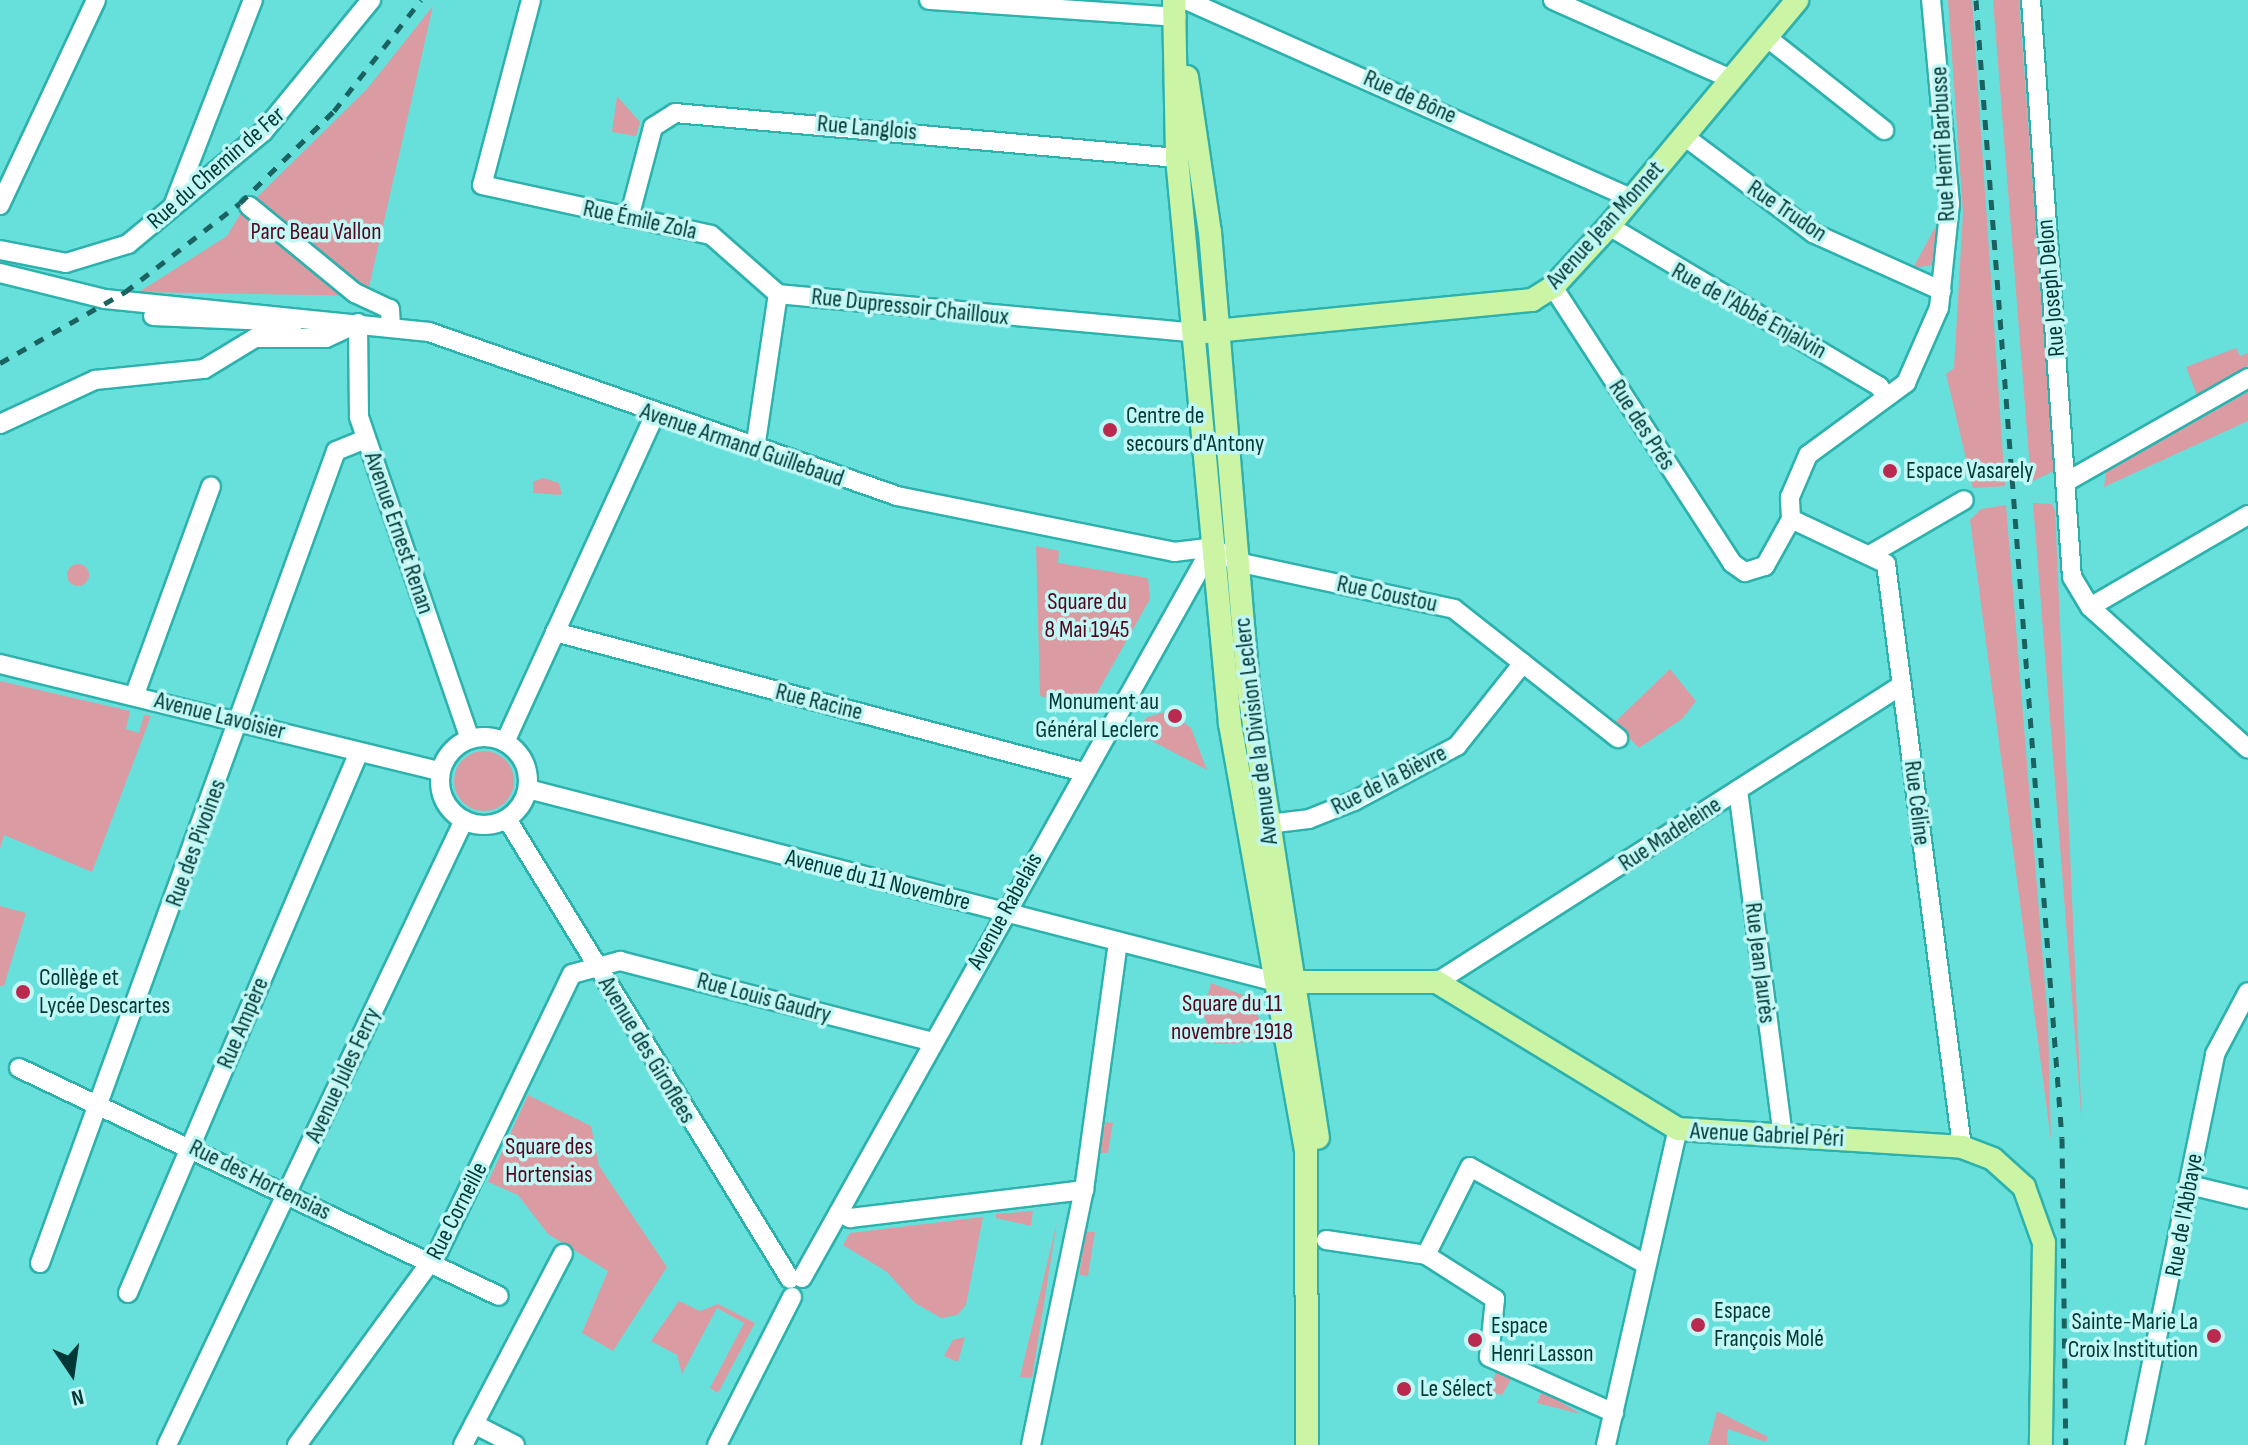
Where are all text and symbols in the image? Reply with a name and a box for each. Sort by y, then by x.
street label: Rue de Bône [1359,64,1461,130]
street label: Rue Henri Barbusse [1925,66,1961,222]
street label: Rue du Chemin de Fer [141,100,291,236]
street label: Rue Langlois [816,109,918,147]
street label: Avenue Jean Monnet [1540,155,1670,295]
street label: Rue Trudon [1742,174,1832,248]
street label: Rue Émile Zola [581,194,699,246]
park label: Parc Beau Vallon [251,218,381,246]
street label: Rue Joseph Delon [2031,218,2071,358]
street label: Rue de l'Abbé Enjalvin [1667,257,1831,365]
street label: Rue Dupressoir Chailloux [810,282,1010,332]
street label: Rue des Prés [1602,375,1682,475]
street label: Avenue Armand Guillebaud [637,397,847,493]
place label: Centre de secours d'Antony [1126,402,1264,458]
marker: Centre de secours d'Antony [1101,421,1119,439]
street label: Avenue Ernest Renan [358,448,440,618]
place label: Espace Vasarely [1906,457,2034,485]
marker: Espace Vasarely [1881,462,1899,480]
street label: Rue Coustou [1334,569,1440,619]
park label: Square du 8 Mai 1945 [1045,588,1129,644]
street label: Avenue de la Division Leclerc [1228,616,1284,846]
street label: Rue Racine [773,677,865,727]
street label: Avenue Lavoisier [152,686,288,746]
place label: Monument au Général Leclerc [1035,688,1159,744]
marker: Monument au Général Leclerc [1166,707,1184,725]
street label: Rue de la Bièvre [1326,739,1452,821]
street label: Rue Céline [1898,759,1936,847]
street label: Rue des Pivoines [160,775,232,911]
street label: Rue Madeleine [1613,790,1727,878]
street label: Avenue du 11 Novembre [783,843,973,917]
street label: Avenue Rabelais [961,848,1049,974]
street label: Rue Jean Jaurès [1738,901,1782,1025]
place label: Collège et Lycée Descartes [39,964,170,1020]
street label: Rue Louis Gaudry [694,966,834,1030]
street label: Avenue des Giroflées [592,971,702,1129]
street label: Rue Ampère [211,973,275,1073]
marker: Collège et Lycée Descartes [14,983,32,1001]
park label: Square du 11 novembre 1918 [1171,990,1293,1046]
street label: Avenue Jules Ferry [299,1003,387,1147]
street label: Avenue Gabriel Péri [1689,1117,1845,1153]
street label: Rue des Hortensias [184,1133,336,1227]
park label: Square des Hortensias [505,1133,593,1189]
street label: Rue de l'Abbaye [2159,1151,2209,1279]
street label: Rue Corneille [420,1157,494,1265]
place label: Espace François Molé [1714,1297,1824,1353]
place label: Sainte-Marie La Croix Institution [2068,1308,2198,1364]
place label: Espace Henri Lasson [1491,1312,1594,1368]
marker: Espace François Molé [1689,1316,1707,1334]
marker: Sainte-Marie La Croix Institution [2205,1327,2223,1345]
marker: Espace Henri Lasson [1466,1331,1484,1349]
north arrow [32,1333,112,1413]
place label: Le Sélect [1420,1375,1493,1403]
marker: Le Sélect [1395,1380,1413,1398]
text: N [69,1382,86,1411]

